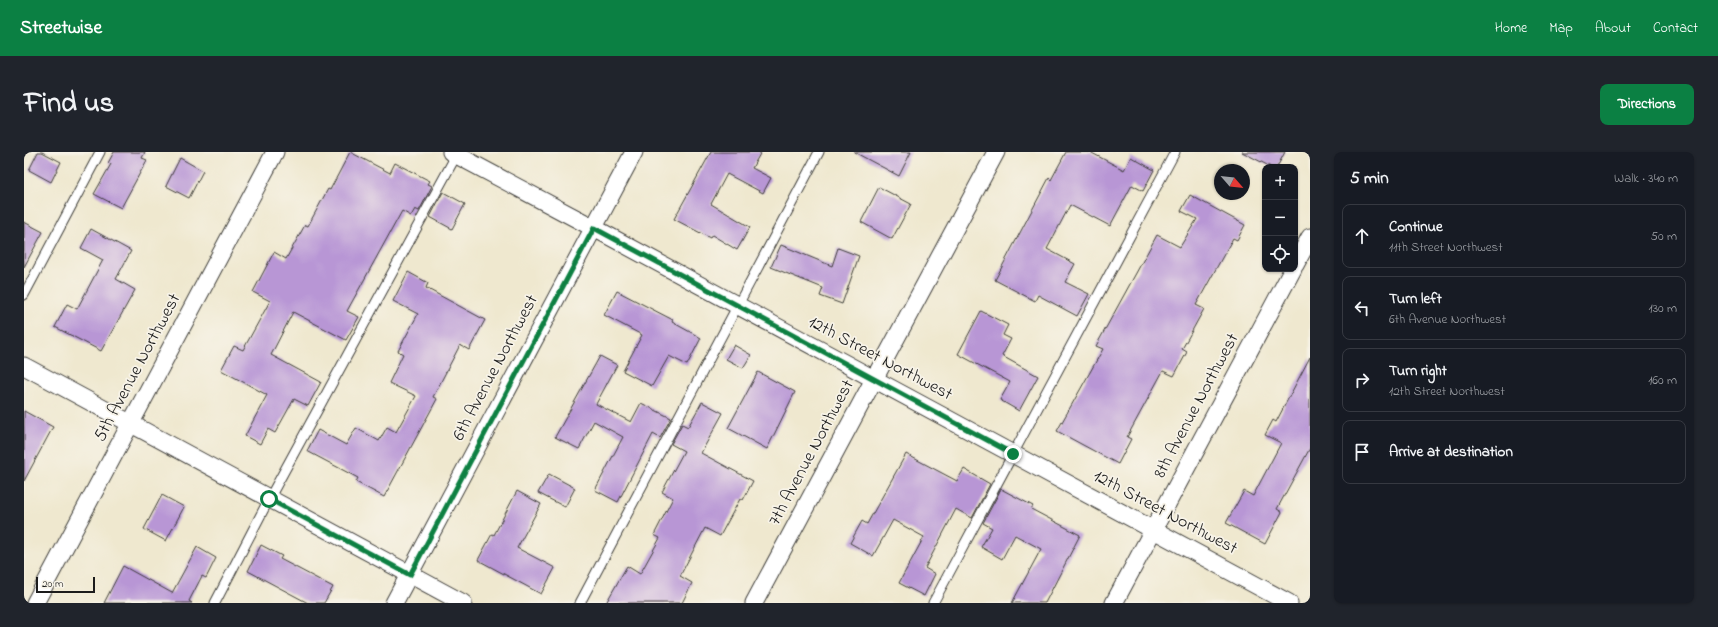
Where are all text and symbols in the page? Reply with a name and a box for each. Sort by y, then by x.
text: Streetwise [20,15,102,42]
text: Home [1495,18,1527,39]
text: Map [1549,18,1573,39]
text: About [1595,18,1631,39]
text: Contact [1653,18,1698,39]
text: Find us [24,84,114,125]
button: Directions [1600,84,1694,125]
north arrow [1214,164,1250,200]
map controls [1262,164,1298,272]
button: + [1262,164,1298,200]
text: 5 min [1350,166,1389,191]
text: Walk · 340 m [1614,169,1678,188]
button: − [1262,200,1298,236]
text: Continue [1389,216,1443,238]
icon: ahead [1351,225,1373,247]
text: 50 m [1651,227,1677,246]
button: locate [1262,236,1298,272]
text: 11th Street Northwest [1389,238,1503,257]
text: Turn left [1389,288,1442,310]
street label: 5th Avenue Northwest [88,289,188,447]
street label: 6th Avenue Northwest [446,290,546,446]
icon: left [1351,297,1373,319]
text: 130 m [1649,299,1677,318]
street label: 12th Street Northwest [803,310,957,408]
text: 6th Avenue Northwest [1389,310,1506,329]
street label: 8th Avenue Northwest [1148,329,1246,483]
text: Turn right [1389,360,1447,382]
icon: right [1351,369,1373,391]
text: 160 m [1648,371,1677,390]
street label: 7th Avenue Northwest [763,376,861,530]
text: 12th Street Northwest [1389,382,1505,401]
icon: arrive [1351,441,1373,463]
text: Arrive at destination [1389,441,1513,463]
route end [1004,445,1022,463]
street label: 12th Street Northwest [1088,464,1242,562]
route start [260,490,278,508]
scale bar [36,575,95,594]
text: 20 m [42,576,64,592]

